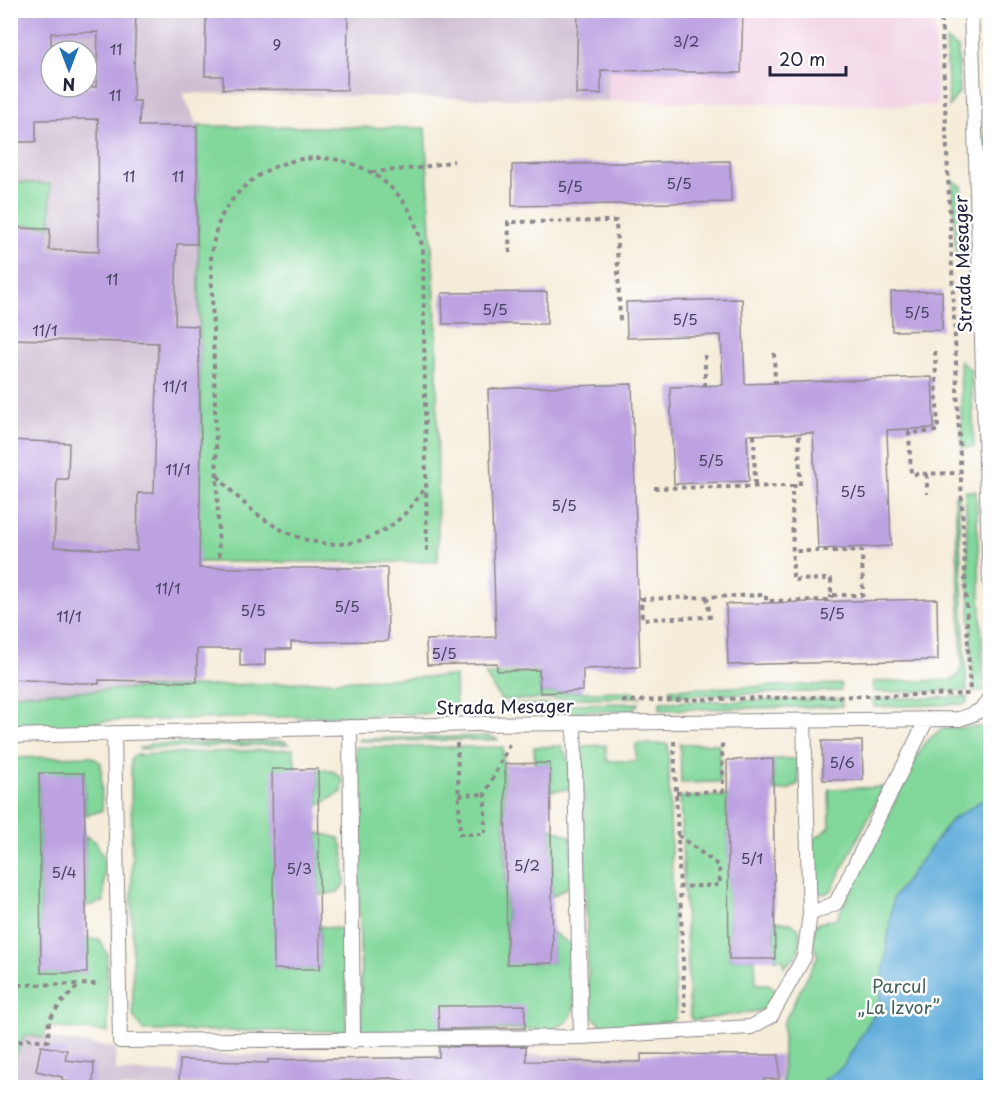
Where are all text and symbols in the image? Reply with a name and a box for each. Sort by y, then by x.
house number: 3/2 [673,29,699,52]
house number: 9 [273,32,281,55]
house number: 11 [110,37,122,60]
north arrow [39,39,99,99]
scale bar [770,39,846,77]
text: 20 m [779,45,825,72]
text: N [63,73,75,97]
house number: 11 [109,83,121,106]
house number: 11 [123,164,135,187]
house number: 11 [172,164,184,187]
house number: 5/5 [666,171,692,194]
house number: 5/5 [557,174,583,197]
street label: Strada Mesager [946,194,978,333]
house number: 11 [106,267,118,290]
house number: 5/5 [482,297,508,320]
house number: 5/5 [904,300,930,323]
house number: 5/5 [672,307,698,330]
house number: 11/1 [32,318,58,341]
house number: 11/1 [162,374,188,397]
house number: 5/5 [698,448,724,471]
house number: 11/1 [165,457,191,480]
house number: 5/5 [840,479,866,502]
house number: 5/5 [551,493,577,516]
house number: 11/1 [155,576,181,599]
house number: 5/5 [334,594,360,617]
house number: 5/5 [240,598,266,621]
house number: 5/5 [819,601,845,624]
house number: 11/1 [56,604,82,627]
house number: 5/5 [431,641,457,664]
street label: Strada Mesager [436,691,575,721]
house number: 5/6 [829,750,855,773]
house number: 5/1 [741,846,763,869]
house number: 5/2 [514,853,540,876]
house number: 5/3 [286,856,312,879]
house number: 5/4 [51,860,77,883]
park label: Parcul „La Izvor” [858,972,940,1020]

